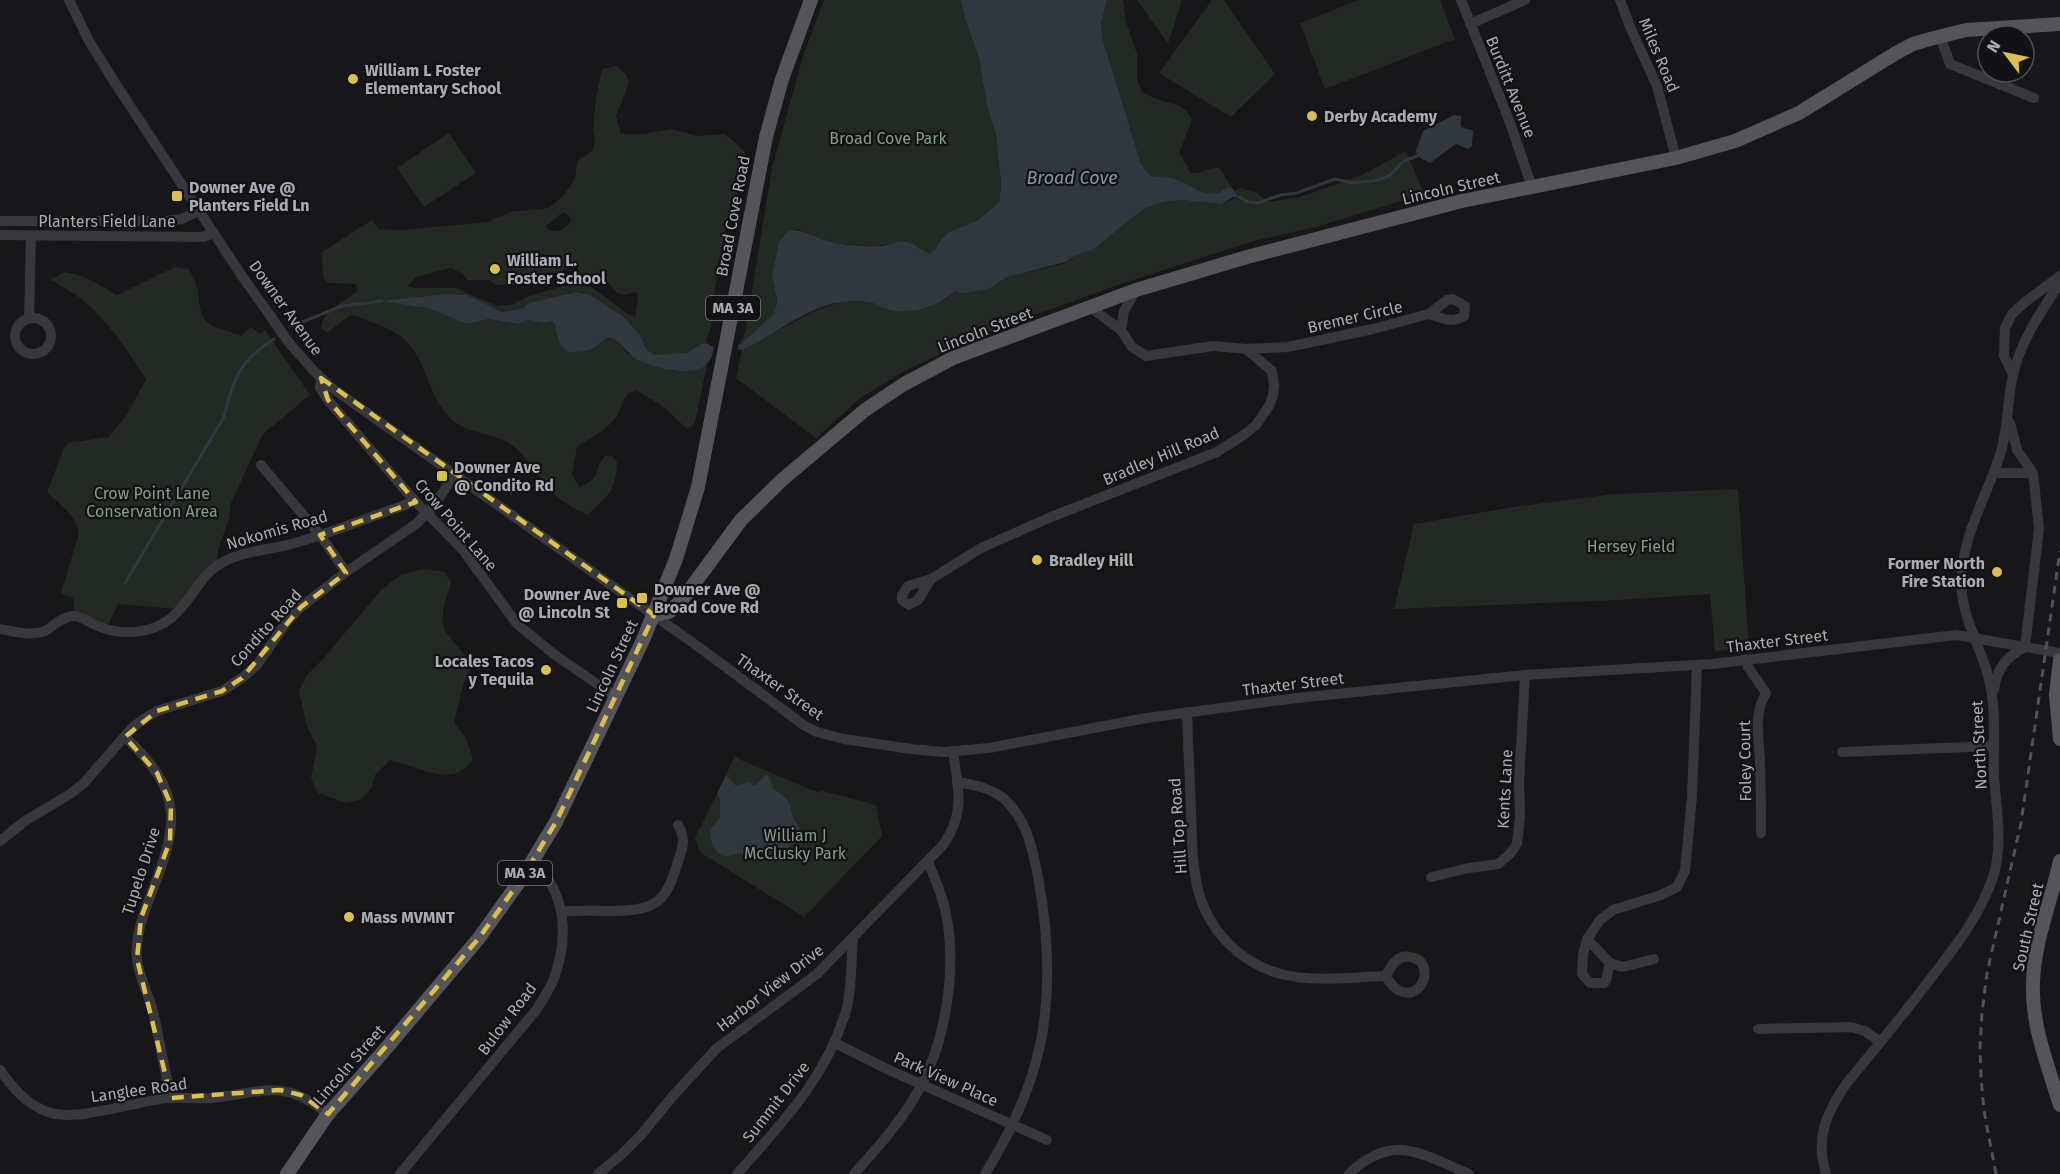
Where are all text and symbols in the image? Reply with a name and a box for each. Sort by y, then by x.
street label: Miles Road [1635,15,1683,95]
north arrow [1976,24,2036,84]
street label: Burditt Avenue [1482,34,1540,140]
text: N [1983,37,2005,56]
place label: William L Foster Elementary School [365,61,501,98]
marker: William L Foster Elementary School [346,72,360,86]
place label: Derby Academy [1324,107,1438,126]
marker: Derby Academy [1305,109,1319,123]
park label: Broad Cove Park [829,129,947,148]
street label: Broad Cove Road [712,154,754,278]
water label: Broad Cove [1027,167,1117,189]
street label: Lincoln Street [1400,167,1502,209]
place label: Downer Ave @ Planters Field Ln [189,178,310,215]
marker: Downer Ave @ Planters Field Ln [170,189,184,203]
street label: Planters Field Lane [38,212,176,231]
place label: William L. Foster School [507,251,606,288]
street label: Downer Avenue [245,257,327,359]
marker: William L. Foster School [488,262,502,276]
road number: MA 3A [706,296,760,320]
street label: Bremer Circle [1306,297,1404,337]
street label: Lincoln Street [935,303,1035,357]
street label: Bradley Hill Road [1100,423,1222,489]
place label: Downer Ave @ Condito Rd [454,458,554,495]
marker: Downer Ave @ Condito Rd [435,469,449,483]
street label: Crow Point Lane [411,475,501,575]
park label: Crow Point Lane Conservation Area [86,484,218,521]
street label: Nokomis Road [224,506,330,554]
park label: Hersey Field [1587,537,1675,556]
place label: Bradley Hill [1049,551,1133,570]
marker: Bradley Hill [1030,553,1044,567]
place label: Former North Fire Station [1888,554,1985,591]
marker: Former North Fire Station [1990,565,2004,579]
place label: Downer Ave @ Broad Cove Rd [654,580,760,617]
street label: Condito Road [226,585,306,671]
place label: Downer Ave @ Lincoln St [518,585,611,622]
marker: Downer Ave @ Broad Cove Rd [635,591,649,605]
marker: Downer Ave @ Lincoln St [615,596,629,610]
street label: Lincoln Street [582,616,642,715]
street label: Thaxter Street [1725,625,1829,657]
street label: Thaxter Street [733,650,827,724]
place label: Locales Tacos y Tequila [435,652,534,689]
marker: Locales Tacos y Tequila [539,663,553,677]
street label: Thaxter Street [1241,668,1345,700]
street label: North Street [1967,700,1991,790]
street label: Foley Court [1735,720,1755,802]
street label: Kents Lane [1493,749,1517,829]
street label: Hill Top Road [1165,777,1191,875]
street label: Tupelo Drive [118,825,164,917]
park label: William J McClusky Park [744,826,847,863]
road number: MA 3A [498,861,552,885]
street label: South Street [2009,881,2047,973]
place label: Mass MVMNT [361,908,455,927]
marker: Mass MVMNT [342,910,356,924]
street label: Harbor View Drive [713,940,827,1036]
street label: Bulow Road [474,979,540,1059]
street label: Lincoln Street [309,1021,389,1109]
street label: Park View Place [891,1048,1001,1110]
street label: Summit Drive [738,1058,814,1146]
street label: Langlee Road [89,1074,189,1106]

